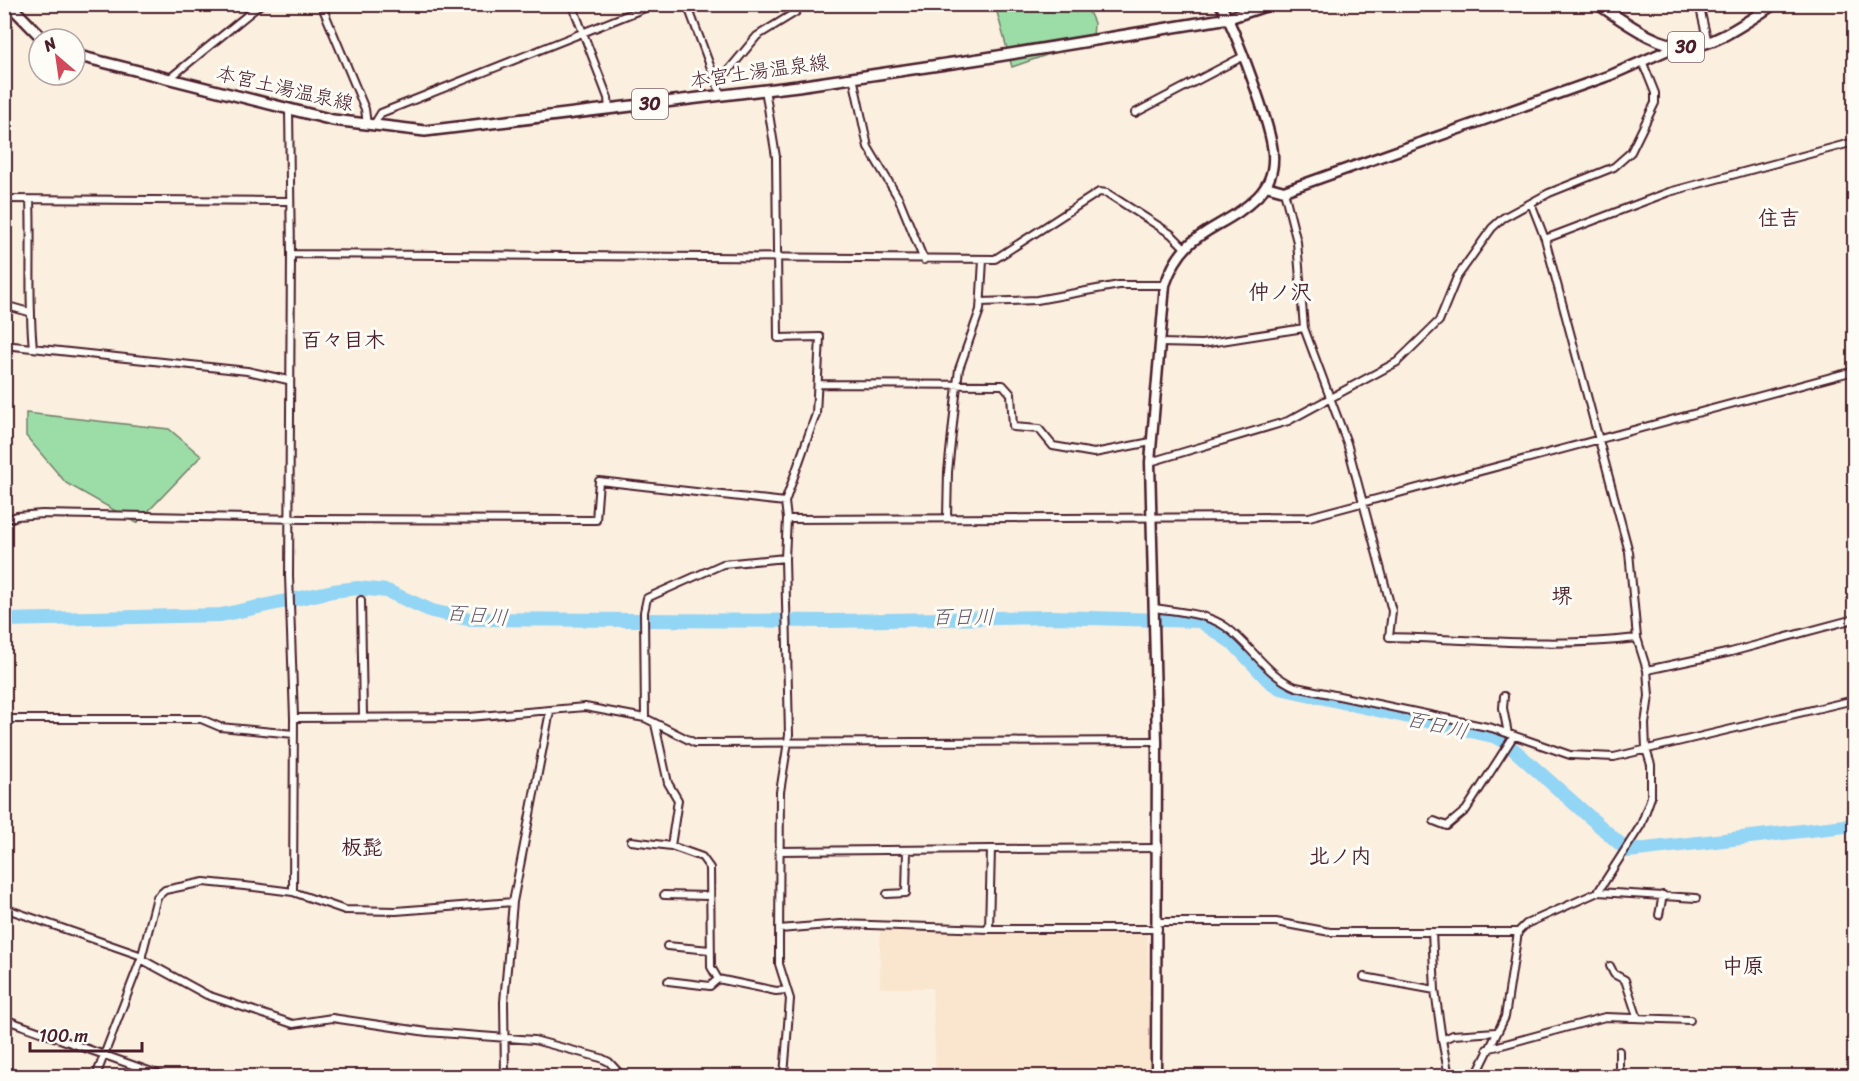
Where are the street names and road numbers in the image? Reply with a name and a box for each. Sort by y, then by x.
road number: 30 [1668,32,1704,62]
street label: 本宮土湯温泉線 [687,44,831,99]
street label: 本宮土湯温泉線 [213,56,357,121]
road number: 30 [632,89,668,119]

